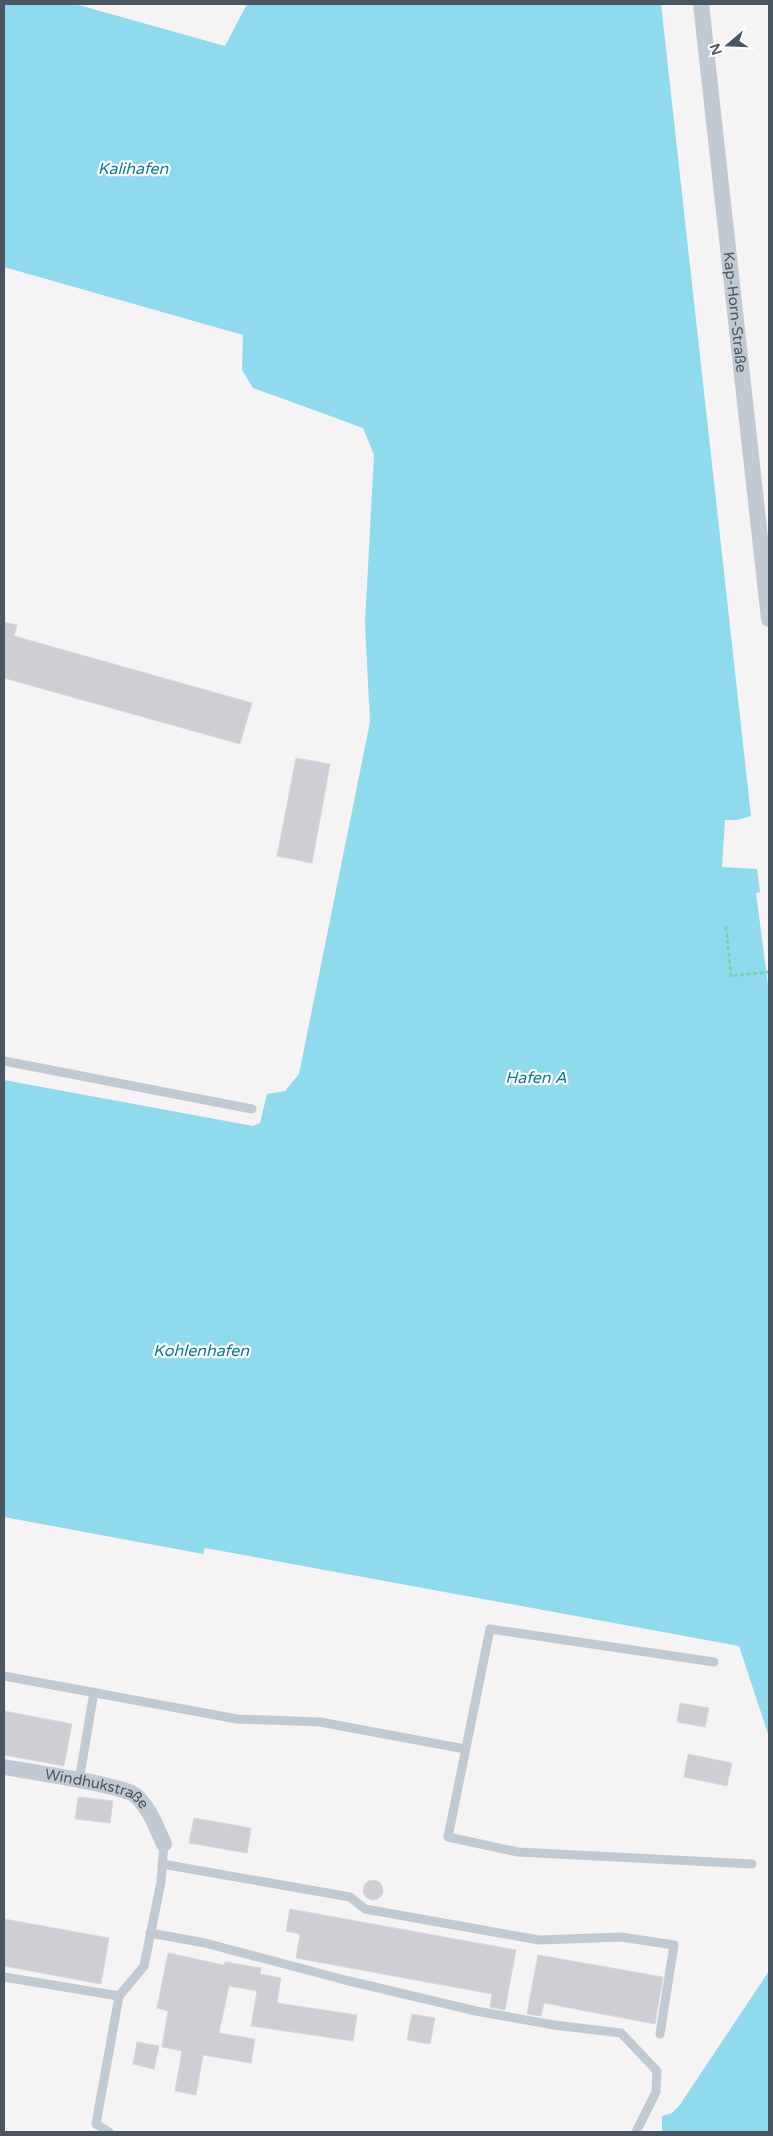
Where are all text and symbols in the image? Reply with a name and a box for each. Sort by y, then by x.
north arrow [703,20,753,70]
text: N [706,41,726,57]
water label: Kalihafen [98,159,170,179]
street label: Kap-Horn-Straße [719,251,751,374]
water label: Hafen A [505,1068,567,1088]
water label: Kohlenhafen [153,1341,250,1361]
street label: Windhukstraße [44,1765,153,1812]

